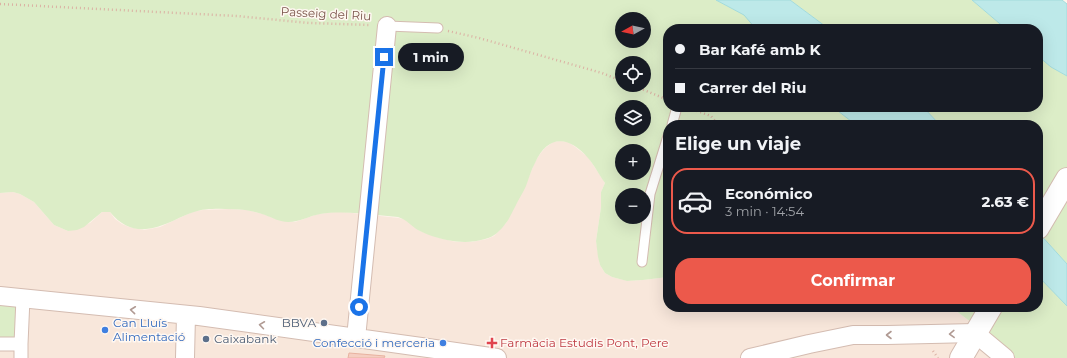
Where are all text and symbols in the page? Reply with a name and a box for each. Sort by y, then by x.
street label: Passeig del Riu [280,4,372,23]
north arrow [615,12,651,48]
map controls [615,12,651,224]
text: Bar Kafé amb K [699,40,821,59]
callout: 1 min [398,43,464,71]
route end [375,48,393,66]
text: 1 min [413,49,449,65]
button: locate [615,56,651,92]
text: Carrer del Riu [699,78,806,97]
button: layers [615,100,651,136]
text: Elige un viaje [675,133,801,155]
button: + [615,144,651,180]
icon: car [677,183,713,219]
text: Económico [725,184,813,203]
button: − [615,188,651,224]
text: 2.63 € [981,192,1029,211]
text: 3 min · 14:54 [725,203,804,219]
button: Confirmar [675,258,1031,304]
route start [350,298,368,316]
one-way arrow [130,306,136,315]
place label: Can Lluís Alimentació [113,315,185,344]
place label: BBVA [282,315,316,330]
marker: BBVA [319,318,329,328]
one-way arrow [259,321,265,330]
marker: Can Lluís Alimentació [100,325,110,335]
one-way arrow [949,329,955,338]
place label: Caixabank [214,331,277,346]
one-way arrow [886,331,892,339]
marker: Caixabank [201,334,211,344]
place label: Confecció i merceria [313,335,435,350]
place label: Farmàcia Estudis Pont, Pere [500,335,669,350]
marker: Confecció i merceria [438,338,448,348]
marker: Farmàcia Estudis Pont, Pere [487,338,497,348]

